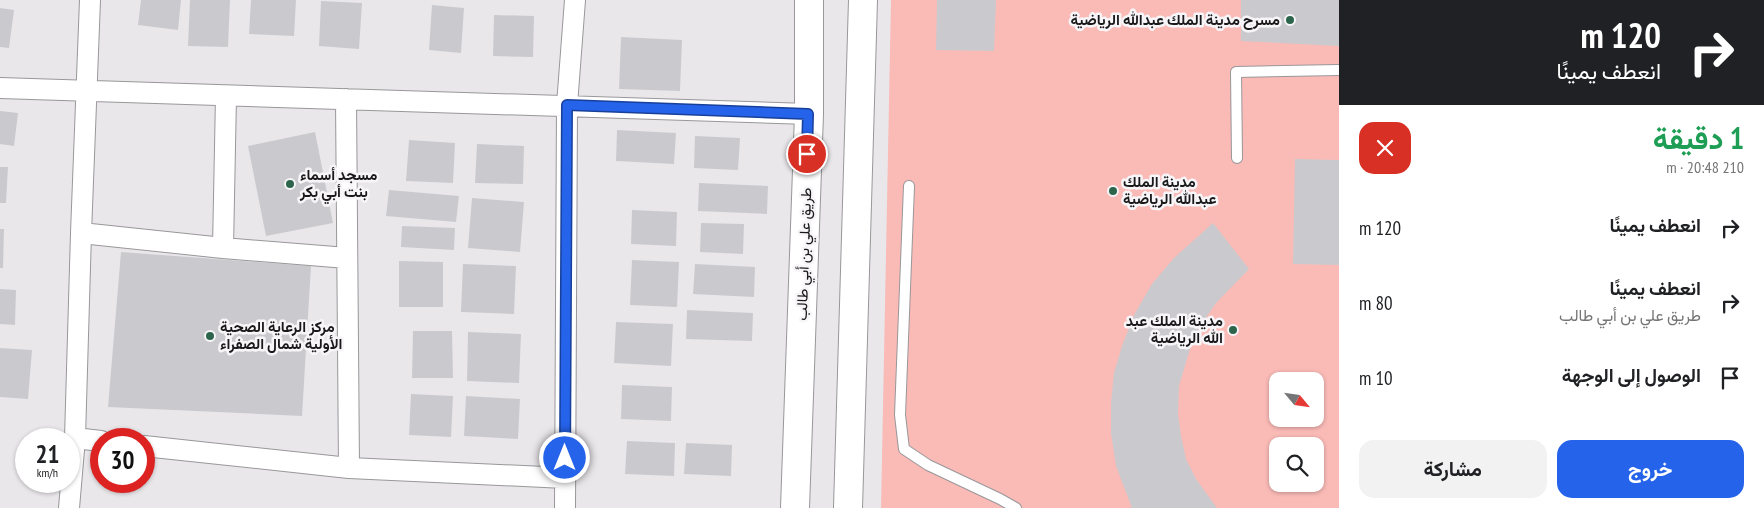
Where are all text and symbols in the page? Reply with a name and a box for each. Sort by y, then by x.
place label: مسرح مدينة الملك عبدالله الرياضية [1071,10,1280,30]
text: 120 m [1580,12,1661,58]
marker: مسرح مدينة الملك عبدالله الرياضية [1284,14,1296,26]
icon: right [1679,20,1744,85]
text: انعطف يمينًا [1556,57,1661,85]
text: 1 دقيقة [1653,118,1744,157]
button: close [1359,122,1411,174]
pin [786,133,828,175]
icon: arrive [793,140,821,168]
text: 210 m · 20:48 [1666,157,1744,177]
place label: مسجد أسماء بنت أبي بكر [299,165,377,205]
place label: مدينة الملك عبدالله الرياضية [1123,172,1216,208]
marker: مسجد أسماء بنت أبي بكر [284,178,296,190]
marker: مدينة الملك عبدالله الرياضية [1107,185,1119,197]
street label: طريق علي بن أبي طالب [792,187,819,321]
text: انعطف يمينًا [1610,213,1701,237]
icon: right [1716,214,1744,242]
text: 120 m [1359,216,1401,240]
text: انعطف يمينًا [1610,276,1701,300]
icon: right [1716,289,1744,317]
text: 80 m [1359,291,1393,315]
text: طريق علي بن أبي طالب [1559,305,1701,325]
place label: مدينة الملك عبد الله الرياضية [1126,311,1223,347]
place label: مركز الرعاية الصحية الأولية شمال الصفراء [220,317,342,353]
marker: مدينة الملك عبد الله الرياضية [1227,324,1239,336]
marker: مركز الرعاية الصحية الأولية شمال الصفراء [204,330,216,342]
text: الوصول إلى الوجهة [1562,363,1701,387]
icon: arrive [1716,364,1744,392]
text: 10 m [1359,366,1393,390]
north arrow [1269,372,1324,428]
map controls [1269,372,1324,492]
speed limit sign: 30 [90,428,155,493]
position arrow [538,431,590,483]
button: search [1269,437,1324,492]
text: 21 [36,438,59,470]
button: مشاركة [1359,440,1547,498]
button: خروج [1557,440,1744,498]
text: km/h [37,465,58,480]

